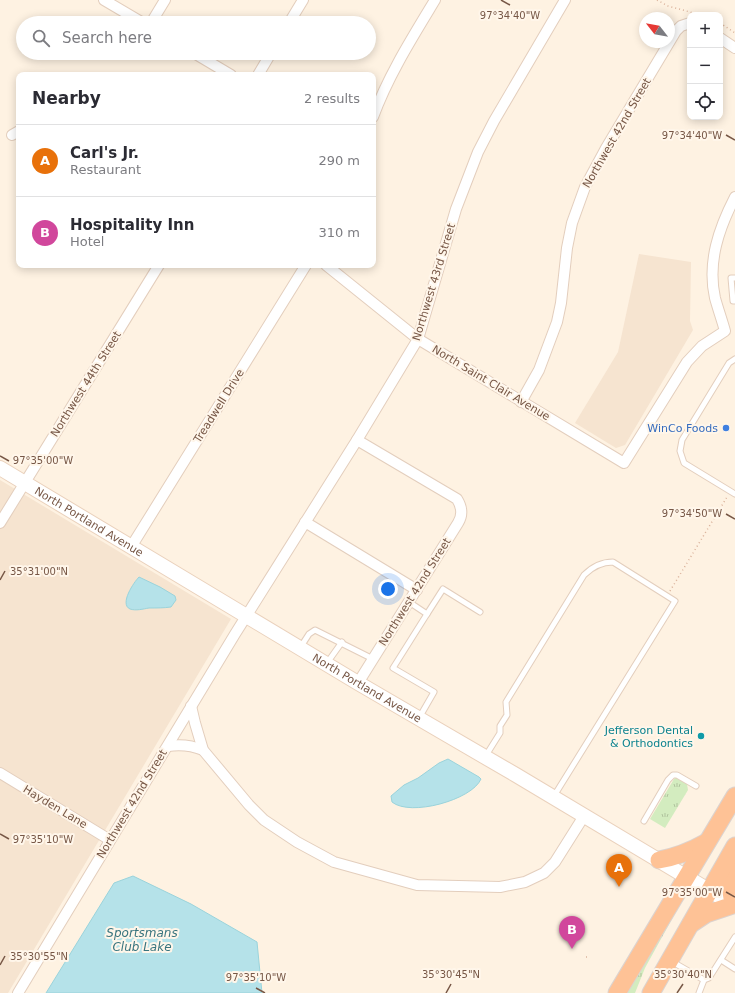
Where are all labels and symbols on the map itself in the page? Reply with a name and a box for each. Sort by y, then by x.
text: 97°34'40"W [480,10,540,21]
north arrow [639,12,675,48]
street label: Northwest 42nd Street [580,75,654,190]
text: 97°34'40"W [662,130,722,141]
street label: Northwest 43rd Street [410,221,458,342]
street label: Northwest 44th Street [48,328,124,439]
street label: North Saint Clair Avenue [430,343,553,424]
street label: Treadwell Drive [191,366,247,446]
place label: WinCo Foods [647,422,718,435]
marker: WinCo Foods [721,423,731,433]
text: 97°35'00"W [13,455,73,466]
street label: North Portland Avenue [32,484,146,559]
text: 97°34'50"W [662,508,722,519]
street label: Northwest 42nd Street [376,535,454,648]
text: 35°31'00"N [10,566,68,577]
your location [378,579,398,599]
street label: North Portland Avenue [310,651,424,725]
place label: Jefferson Dental & Orthodontics [604,724,693,750]
marker: Jefferson Dental & Orthodontics [696,731,706,741]
street label: Northwest 42nd Street [94,747,170,861]
street label: Hayden Lane [21,783,90,831]
text: 97°35'10"W [13,834,73,845]
pin: A [606,854,632,887]
text: 97°35'00"W [662,887,722,898]
pin: B [559,916,585,949]
water label: Sportsmans Club Lake [106,926,178,954]
text: 35°30'55"N [10,951,68,962]
text: 35°30'45"N [422,969,480,980]
text: 35°30'40"N [654,969,712,980]
text: 97°35'10"W [226,972,286,983]

